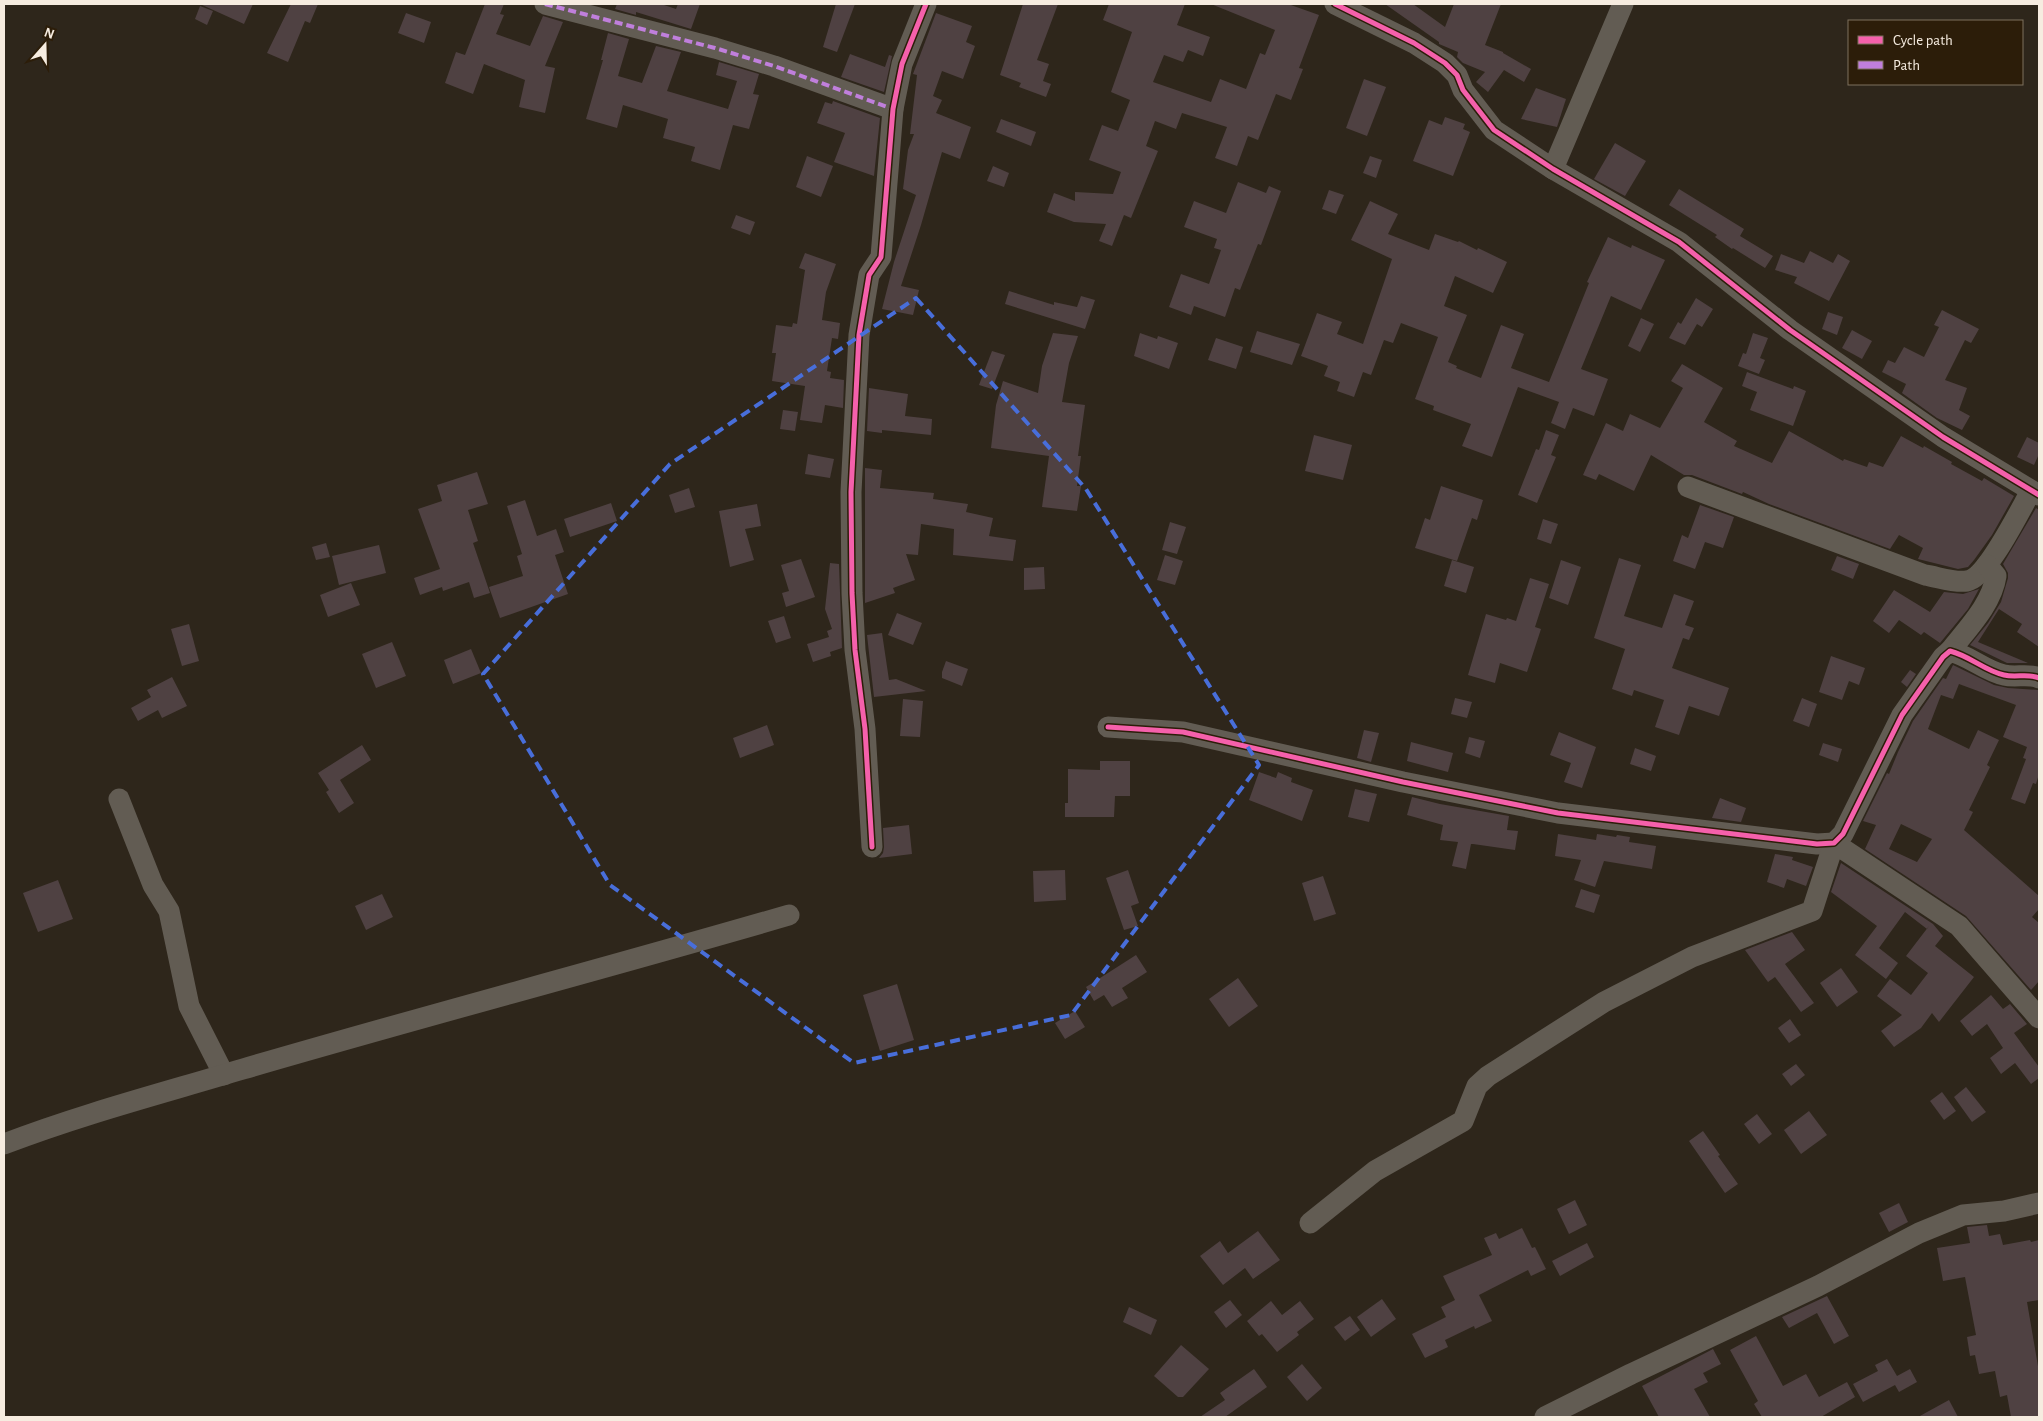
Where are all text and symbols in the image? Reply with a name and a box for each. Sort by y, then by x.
north arrow [20,20,70,70]
legend [1848,20,2023,85]
text: N [42,25,56,42]
text: Cycle path [1893,33,1953,48]
text: Path [1893,58,1920,73]

